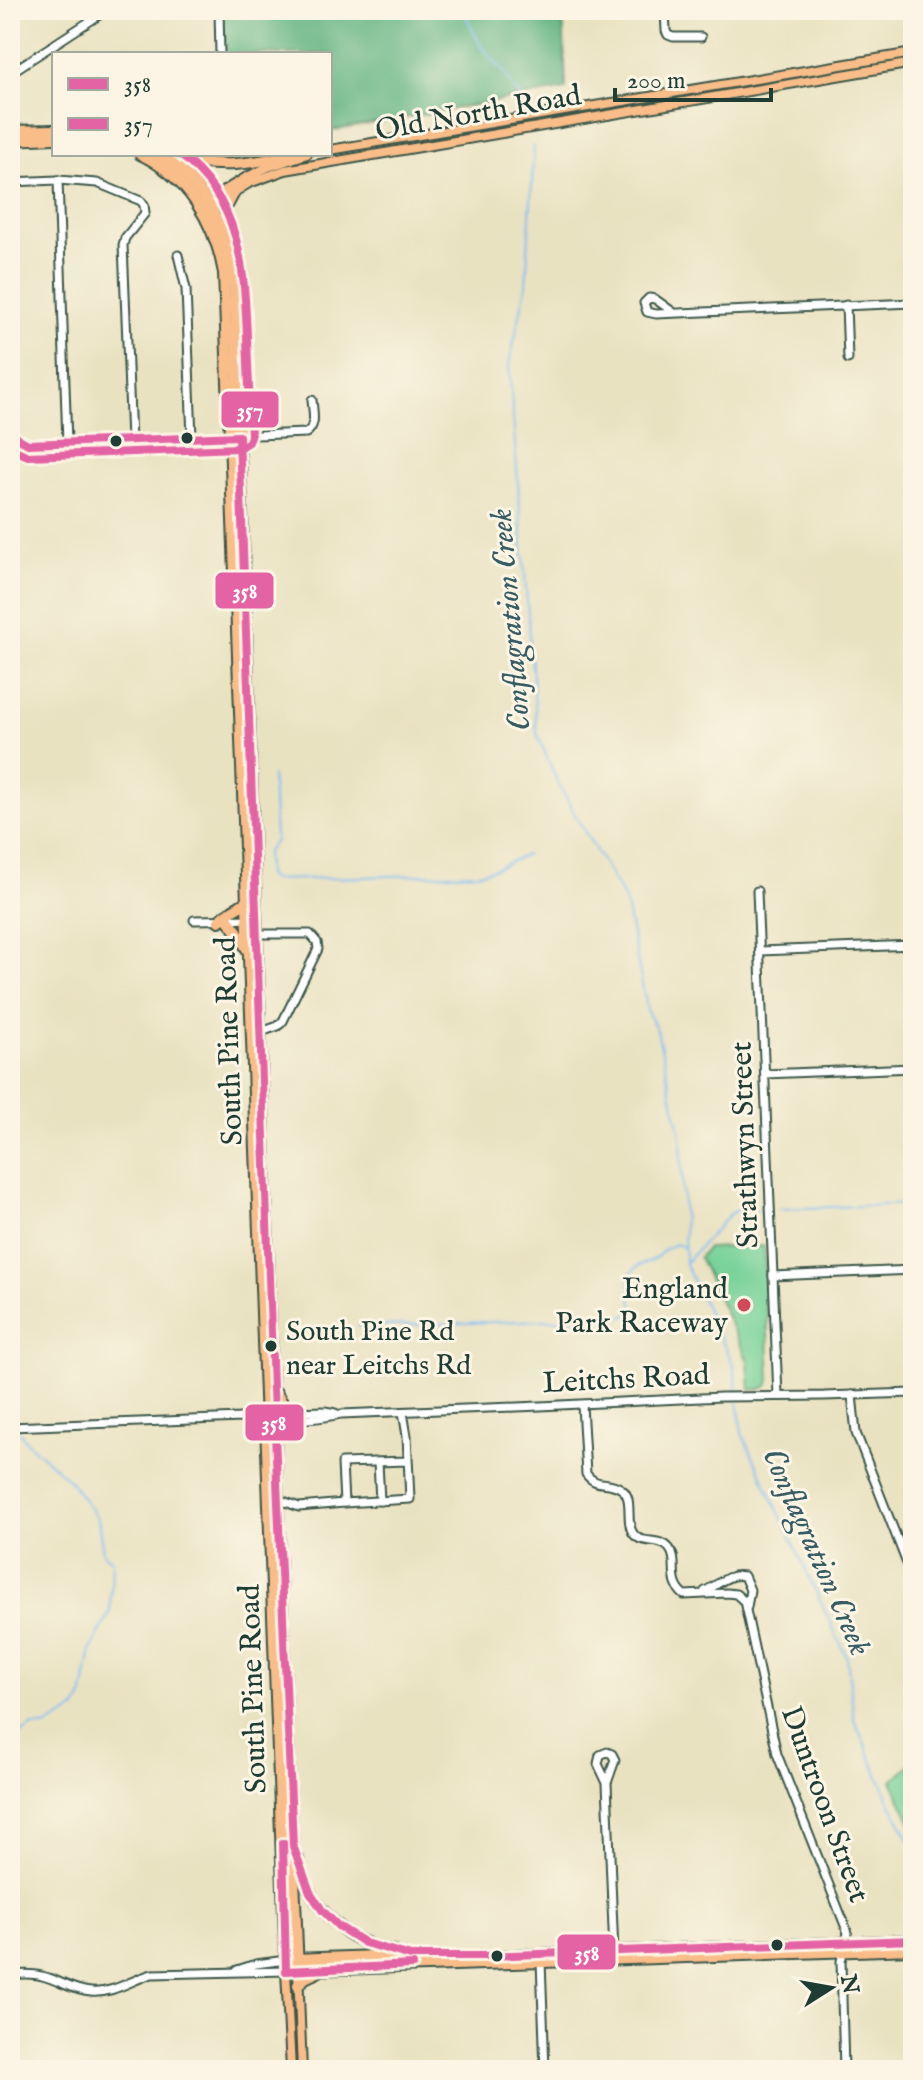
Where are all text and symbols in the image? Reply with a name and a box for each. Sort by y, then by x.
legend [52,52,332,156]
scale bar [615,52,771,102]
text: 200 m [627,66,686,97]
text: 358 [124,70,151,101]
street label: Old North Road [372,77,585,151]
text: 357 [124,110,153,141]
line badge: 357 [220,390,280,429]
text: 357 [237,397,263,425]
unlabelled marker [179,430,195,446]
unlabelled marker [108,433,124,449]
water label: Conflagration Creek [481,507,542,733]
line badge: 358 [214,571,275,610]
text: 358 [233,578,257,606]
street label: South Pine Road [207,935,253,1146]
street label: Strathwyn Street [723,1041,769,1249]
place label: England Park Raceway [555,1271,729,1343]
marker: England Park Raceway [735,1296,753,1314]
place label: South Pine Rd near Leitchs Rd [286,1315,471,1384]
marker: South Pine Rd near Leitchs Rd [263,1338,279,1354]
street label: Leitchs Road [542,1357,712,1403]
line badge: 358 [244,1403,305,1442]
text: 358 [262,1410,286,1438]
water label: Conflagration Creek [752,1442,880,1662]
street label: South Pine Road [231,1583,277,1794]
street label: Duntroon Street [771,1701,877,1908]
line badge: 358 [556,1933,617,1971]
unlabelled marker [769,1937,785,1953]
text: 358 [575,1940,599,1968]
unlabelled marker [489,1948,505,1964]
north arrow [791,1948,871,2028]
text: N [833,1972,864,1997]

